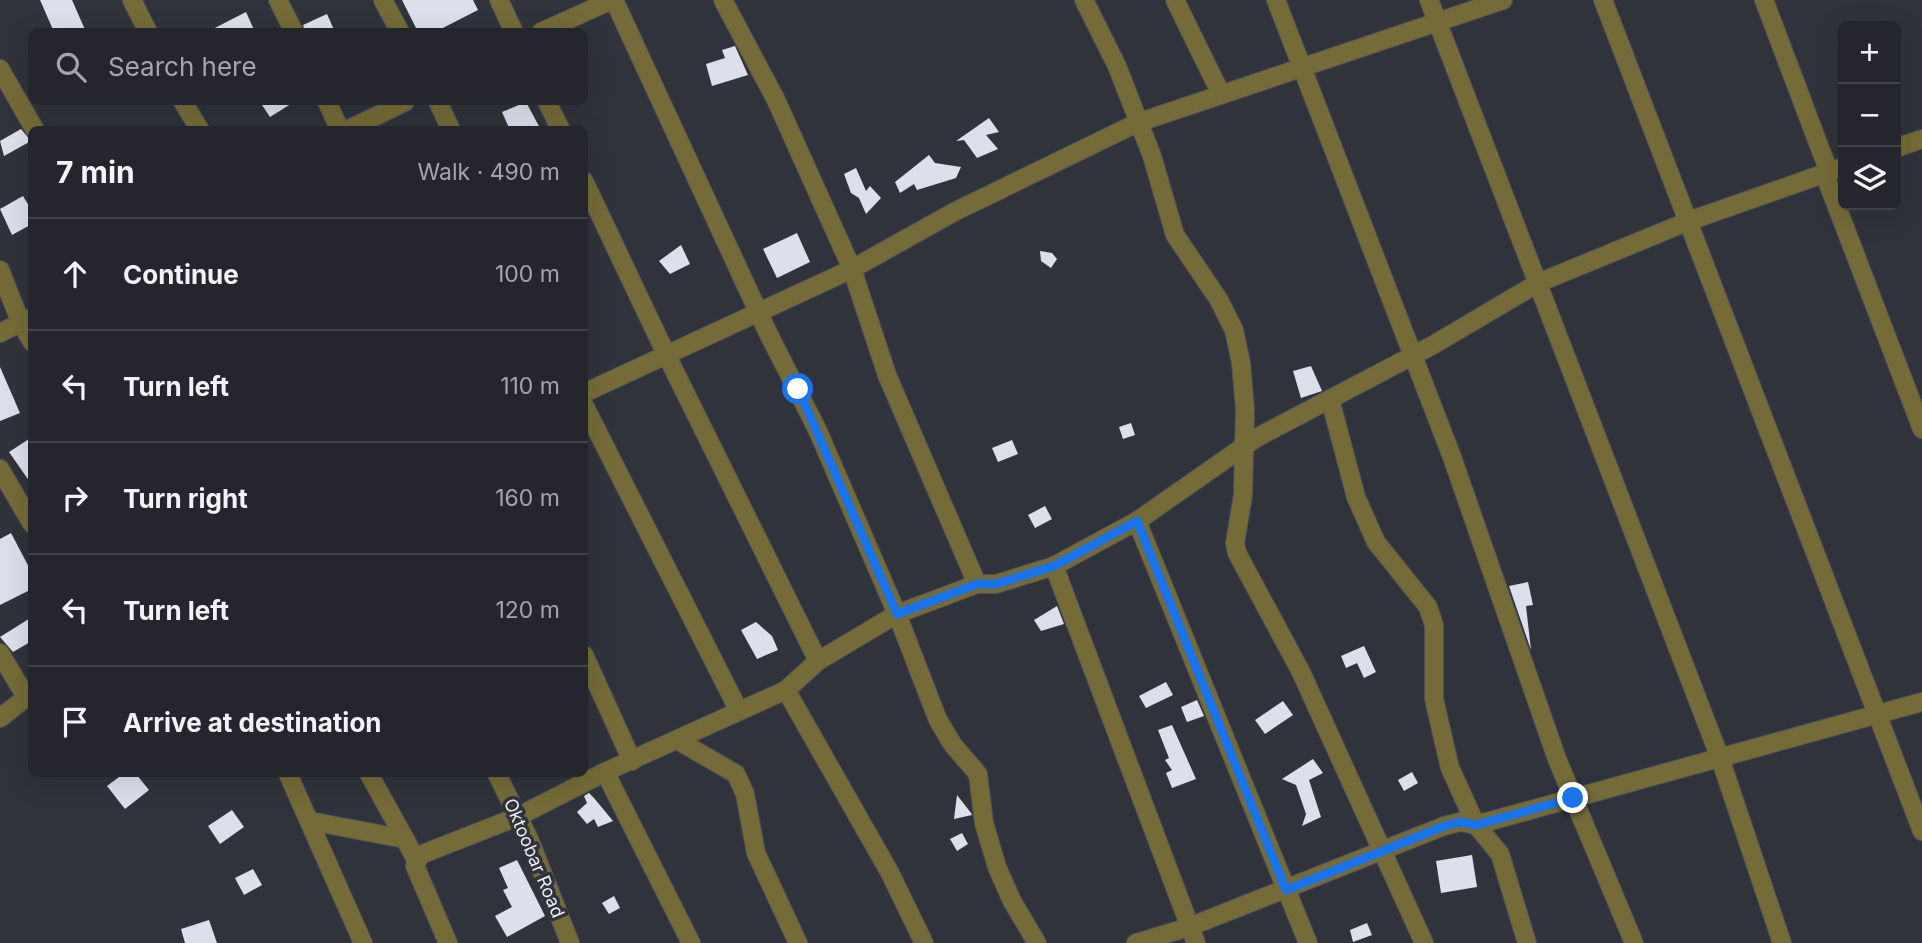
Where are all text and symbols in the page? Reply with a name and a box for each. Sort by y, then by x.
map controls [1838,21,1901,210]
button: + [1838,21,1901,84]
search box [28,28,588,105]
icon: search [52,48,90,86]
text: Search here [108,51,257,82]
button: − [1838,84,1901,147]
button: layers [1838,147,1901,210]
text: 7 min [56,154,135,190]
text: Walk · 490 m [418,158,560,186]
icon: ahead [56,255,94,293]
text: Continue [123,259,239,290]
text: 100 m [495,260,560,288]
icon: left [56,367,94,405]
text: Turn left [123,371,229,402]
text: 110 m [500,372,560,400]
route start [782,373,813,404]
icon: right [56,479,94,517]
text: Turn right [123,483,248,514]
text: 160 m [495,484,560,512]
icon: left [56,591,94,629]
text: Turn left [123,595,229,626]
text: 120 m [495,596,560,624]
icon: arrive [56,703,94,741]
text: Arrive at destination [123,707,382,738]
route end [1557,782,1588,813]
street label: Oktoobar Road [500,795,569,921]

